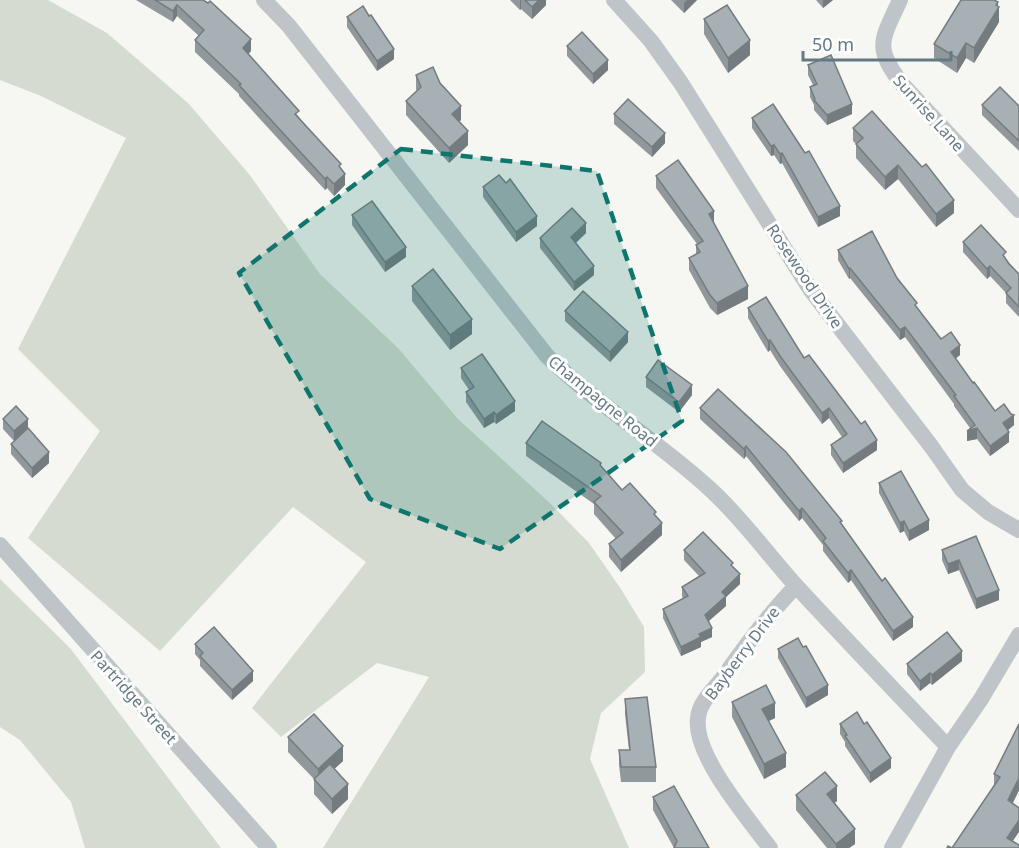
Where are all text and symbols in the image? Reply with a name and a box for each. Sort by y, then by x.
scale bar [803,24,952,62]
text: 50 m [812,32,854,56]
street label: Sunrise Lane [889,70,969,156]
street label: Rosewood Drive [762,219,848,333]
street label: Champagne Road [544,350,662,452]
street label: Bayberry Drive [700,602,784,704]
street label: Partridge Street [86,645,182,749]

